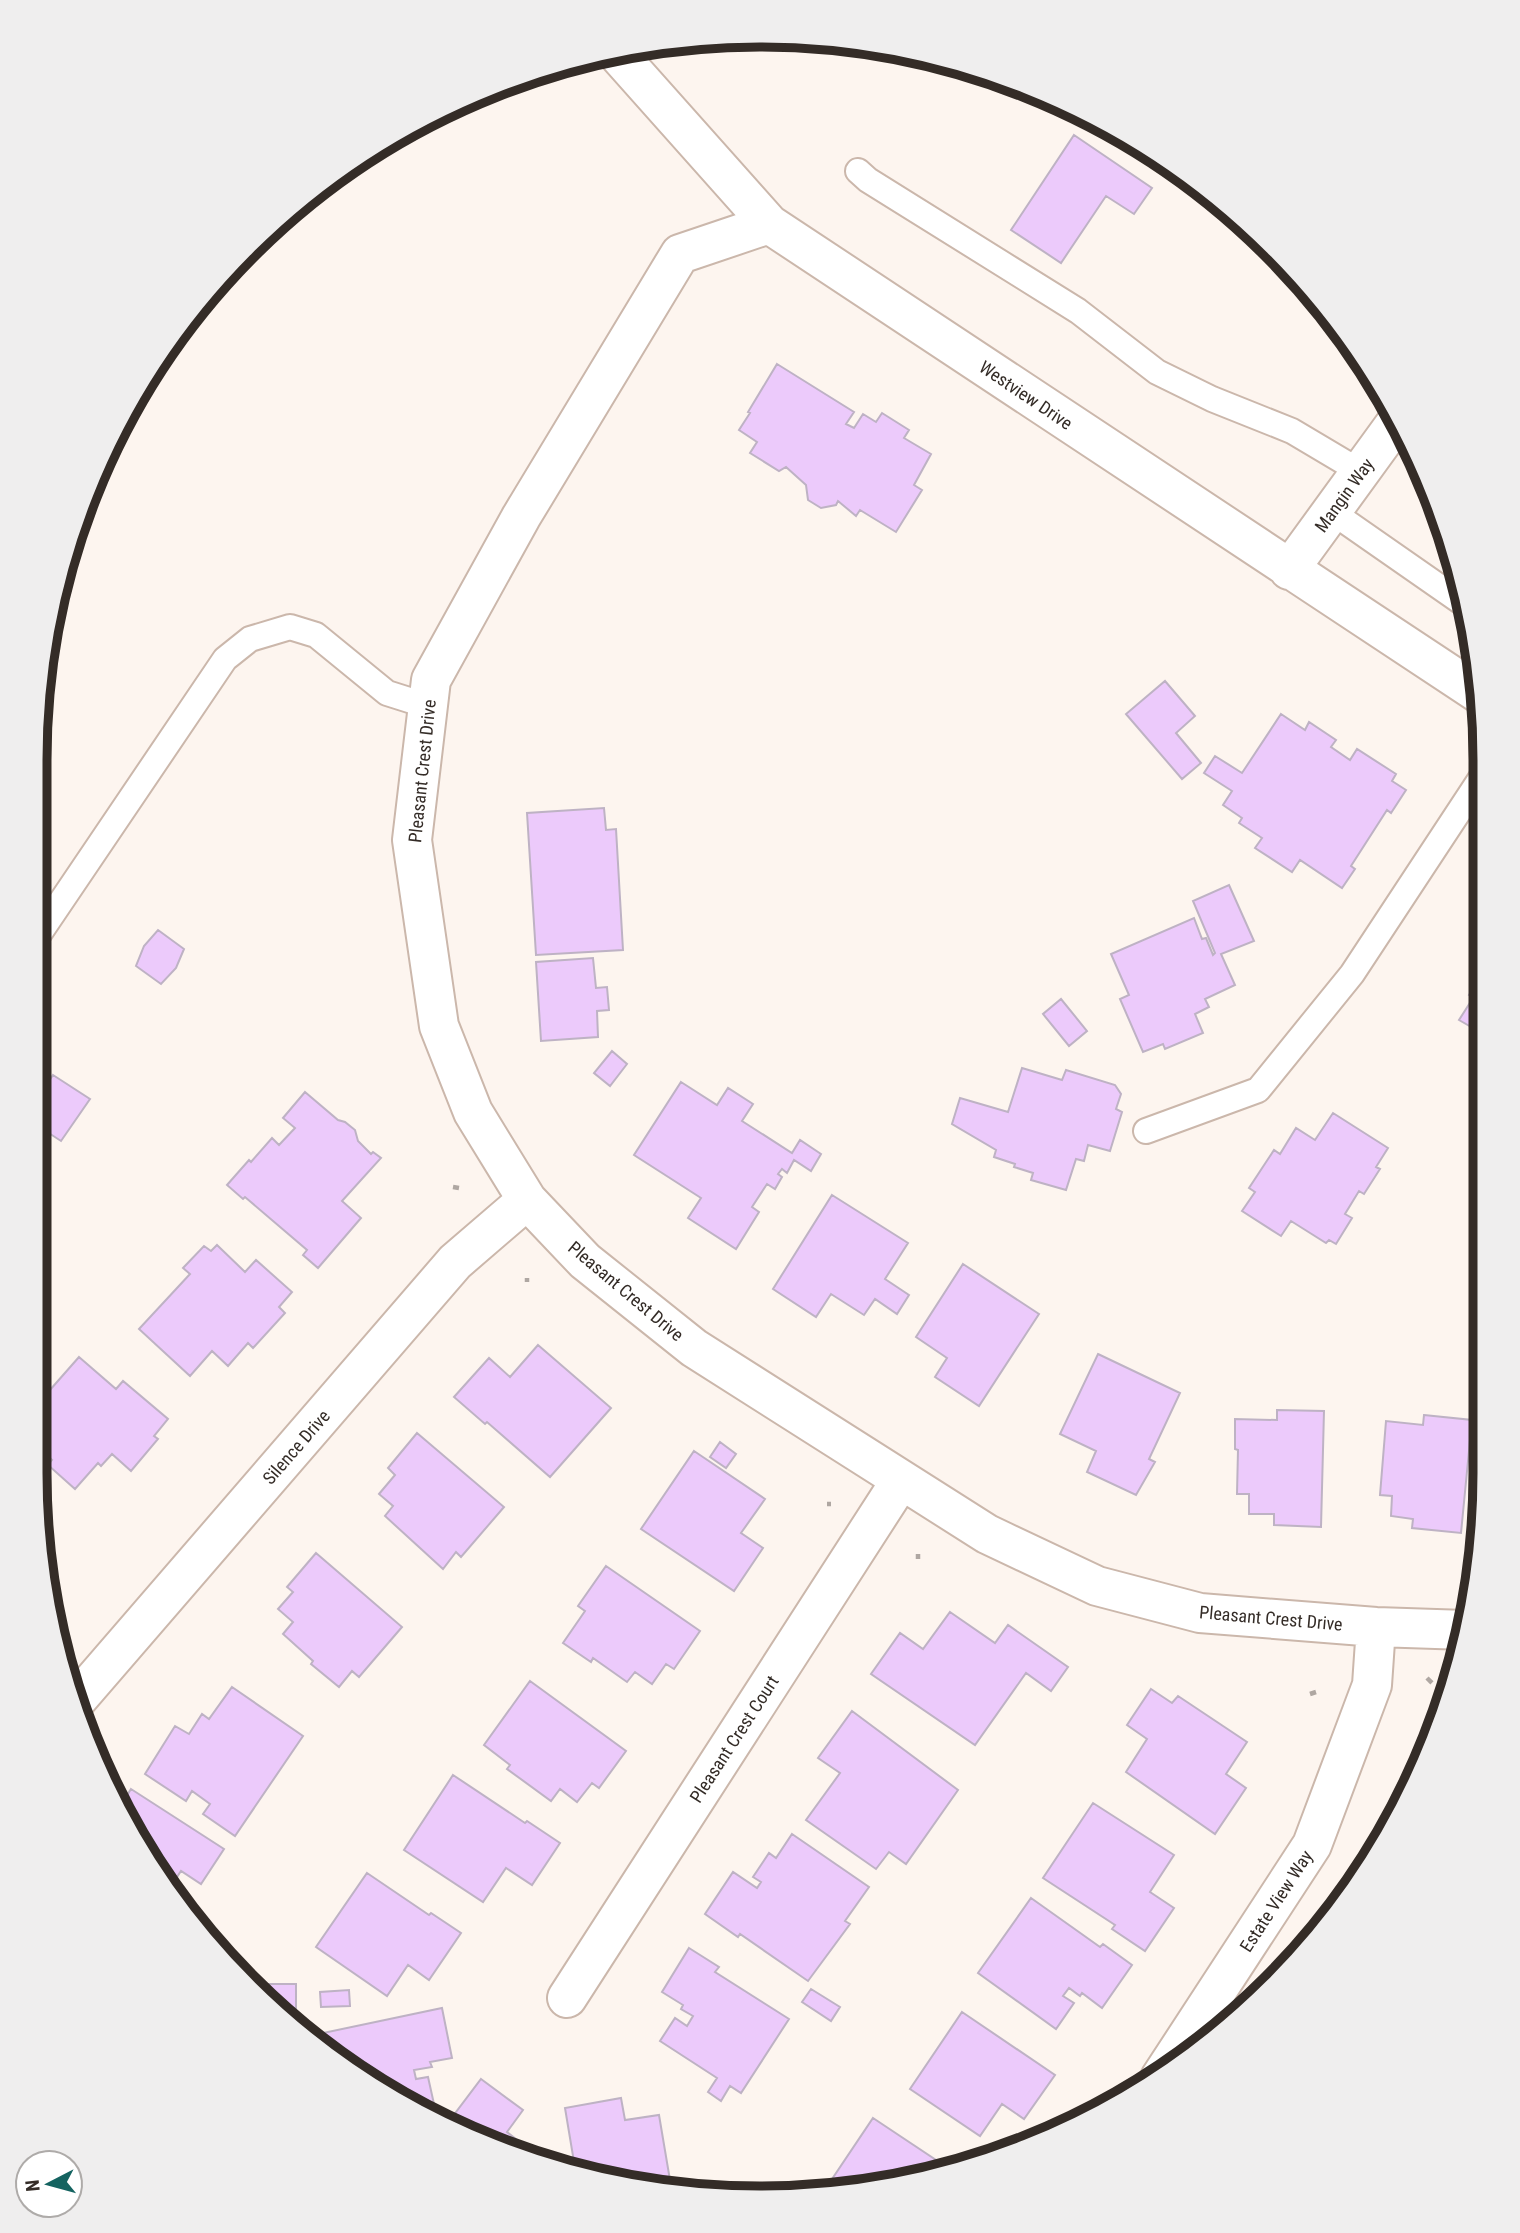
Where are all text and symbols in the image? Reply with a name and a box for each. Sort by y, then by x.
street label: Westview Drive [976,356,1076,434]
street label: Mangin Way [1310,454,1378,536]
street label: Pleasant Crest Drive [404,698,440,844]
street label: Pleasant Crest Drive [564,1237,688,1345]
street label: Silence Drive [258,1406,334,1488]
street label: Pleasant Crest Drive [1198,1601,1344,1635]
street label: Pleasant Crest Court [685,1672,783,1806]
street label: Estate View Way [1235,1846,1317,1956]
north arrow [14,2149,84,2219]
text: N [21,2179,45,2193]

